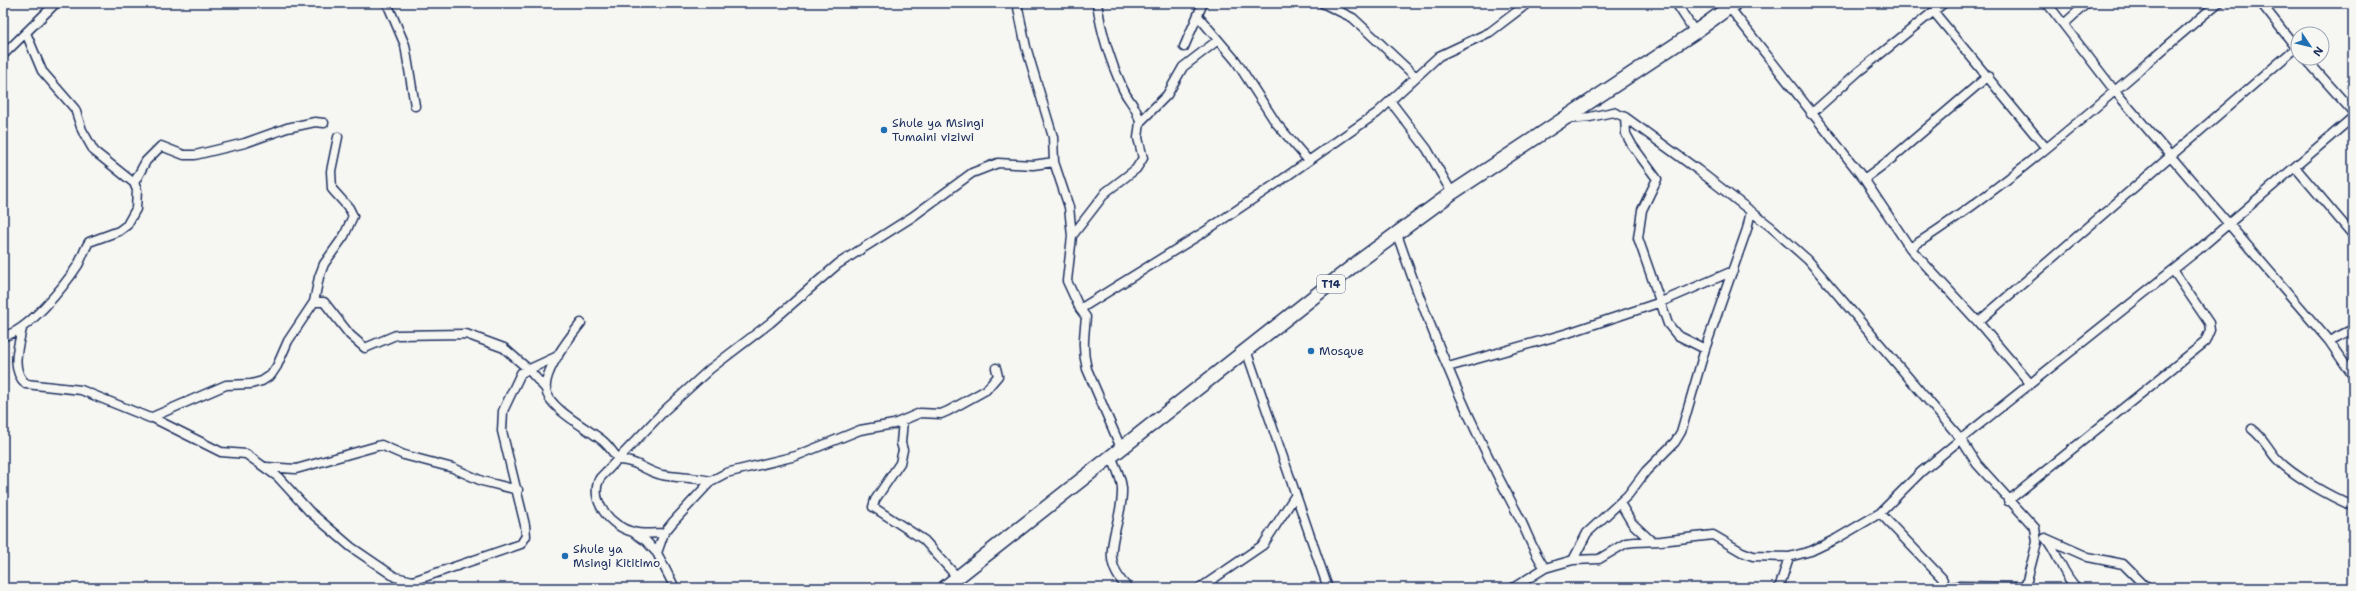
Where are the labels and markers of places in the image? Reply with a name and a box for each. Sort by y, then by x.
place label: Shule ya Msingi Tumaini viziwi [892,115,984,145]
marker: Shule ya Msingi Tumaini viziwi [879,125,889,135]
place label: Mosque [1319,343,1364,359]
marker: Mosque [1306,346,1316,356]
place label: Shule ya Msingi Kititimo [573,541,660,571]
marker: Shule ya Msingi Kititimo [560,551,570,561]

